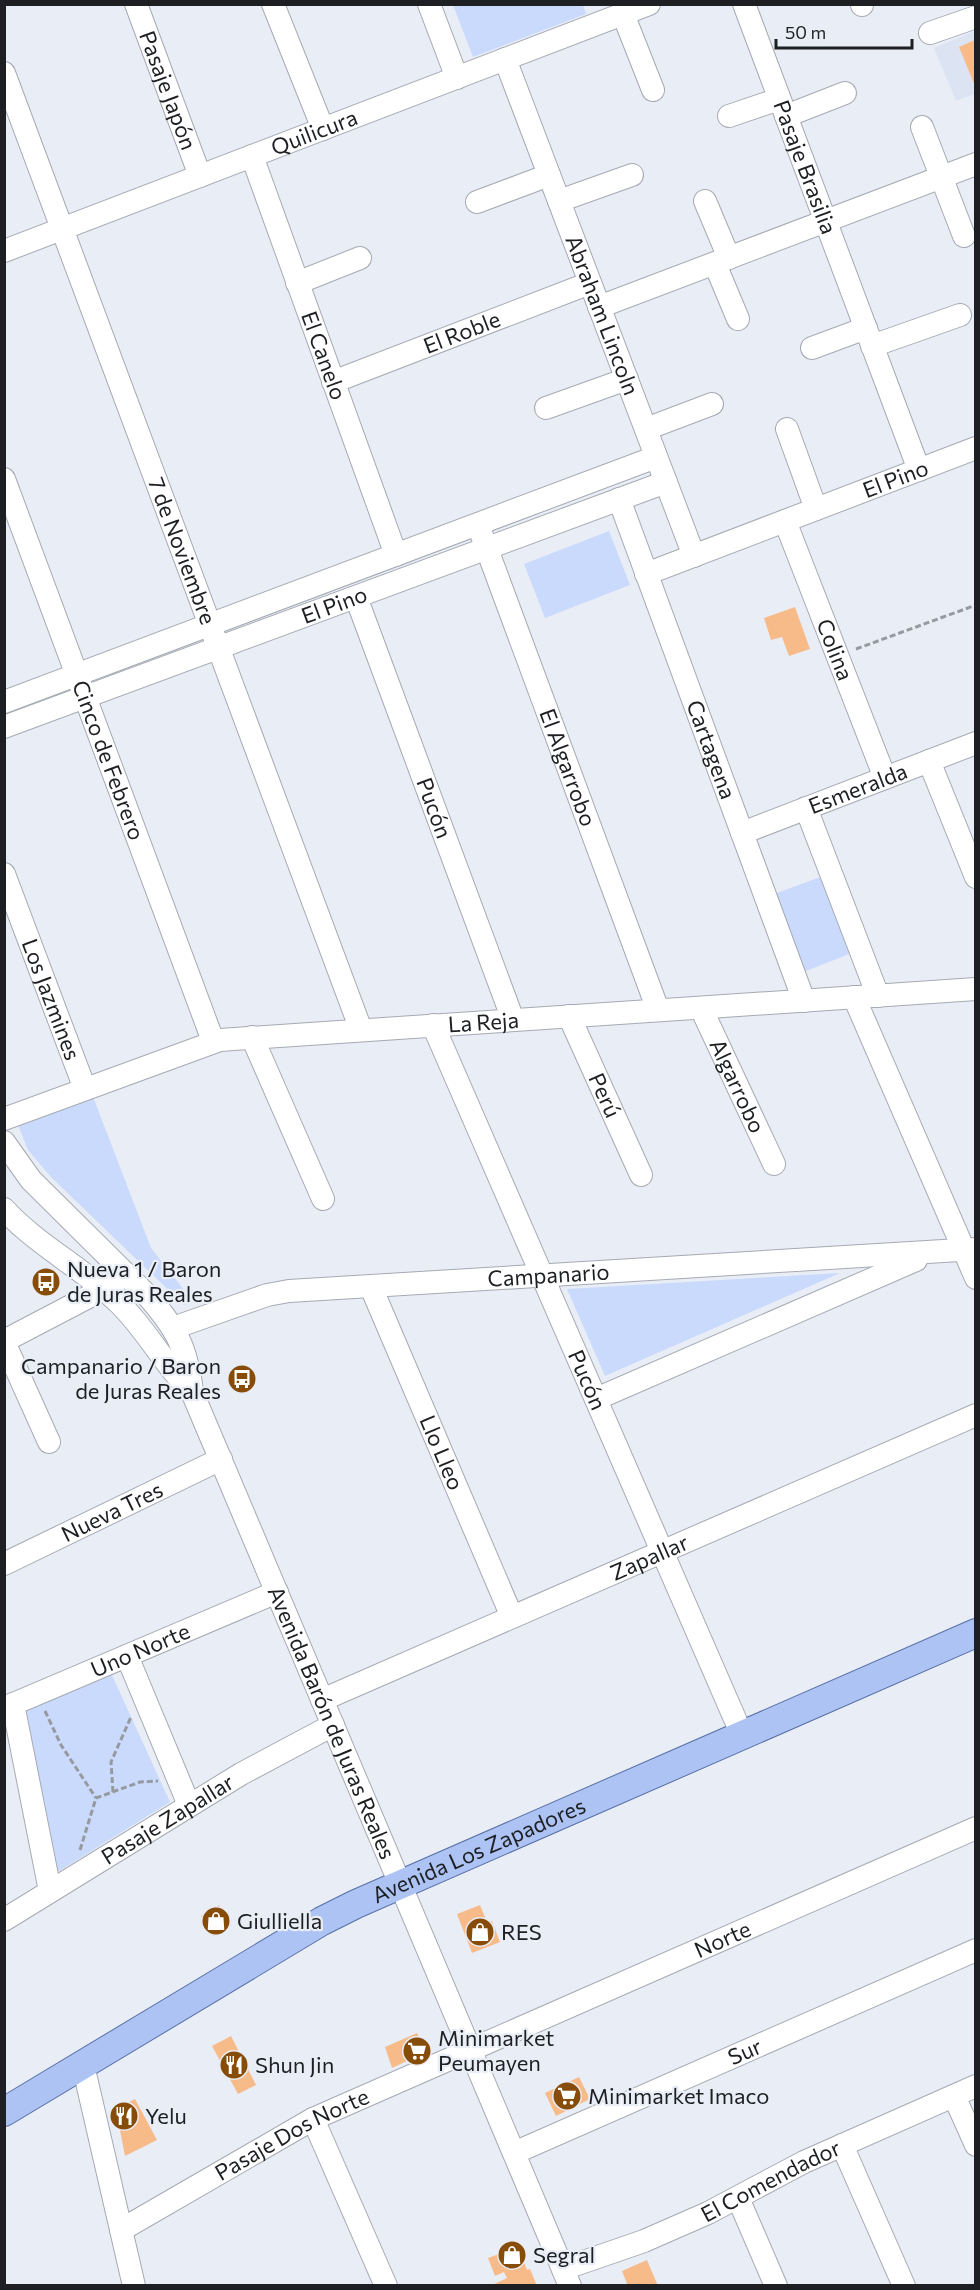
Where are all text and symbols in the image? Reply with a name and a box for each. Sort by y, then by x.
scale bar [776,12,912,50]
text: 50 m [785,21,826,43]
street label: Pasaje Japón [134,27,203,153]
street label: Pasaje Brasilia [768,96,843,237]
street label: Quilicura [267,103,361,161]
street label: Abraham Lincoln [560,231,646,399]
street label: El Roble [419,305,504,359]
street label: El Canelo [296,307,353,403]
street label: El Pino [859,454,932,503]
street label: 7 de Noviembre [143,474,222,628]
street label: El Pino [297,580,371,629]
street label: Colina [811,615,860,684]
street label: Cinco de Febrero [67,676,151,844]
street label: Cartagena [681,696,742,803]
street label: El Algarrobo [534,705,603,830]
street label: Esmeralda [804,757,911,819]
street label: Pucón [411,774,458,842]
street label: Los Jazmines [17,935,87,1064]
street label: La Reja [447,1006,520,1038]
street label: Algarrobo [704,1034,771,1137]
street label: Perú [584,1068,627,1122]
place label: Nueva 1 / Baron de Juras Reales [67,1255,221,1307]
street label: Campanario [487,1257,610,1292]
bus stop icon: Nueva 1 / Baron de Juras Reales [30,1266,62,1298]
street label: Pucón [563,1345,613,1414]
place label: Campanario / Baron de Juras Reales [21,1352,221,1404]
bus stop icon: Campanario / Baron de Juras Reales [226,1363,258,1395]
street label: Llo Lleo [414,1411,470,1494]
street label: Nueva Tres [57,1475,167,1547]
street label: Zapallar [606,1528,692,1586]
street label: Avenida Barón de Juras Reales [263,1582,402,1863]
street label: Uno Norte [86,1617,194,1683]
street label: Pasaje Zapallar [96,1768,239,1870]
street label: Avenida Los Zapadores [368,1791,589,1908]
shop icon: Giulliella [200,1905,232,1937]
place label: Giulliella [237,1907,322,1934]
street label: Norte [690,1915,755,1963]
shop icon: RES [464,1916,496,1948]
place label: RES [501,1918,542,1945]
place label: Minimarket Peumayen [438,2024,554,2076]
street label: Sur [724,2032,766,2070]
supermarket icon: Minimarket Peumayen [401,2035,433,2067]
restaurant icon: Shun Jin [218,2049,250,2081]
place label: Shun Jin [255,2051,334,2078]
supermarket icon: Minimarket Imaco [551,2080,583,2112]
street label: Pasaje Dos Norte [210,2082,373,2186]
place label: Minimarket Imaco [588,2082,769,2109]
restaurant icon: Yelu [108,2100,140,2132]
place label: Yelu [145,2102,187,2129]
street label: El Comendador [696,2134,845,2227]
shop icon: Segral [496,2239,528,2271]
place label: Segral [533,2241,595,2268]

